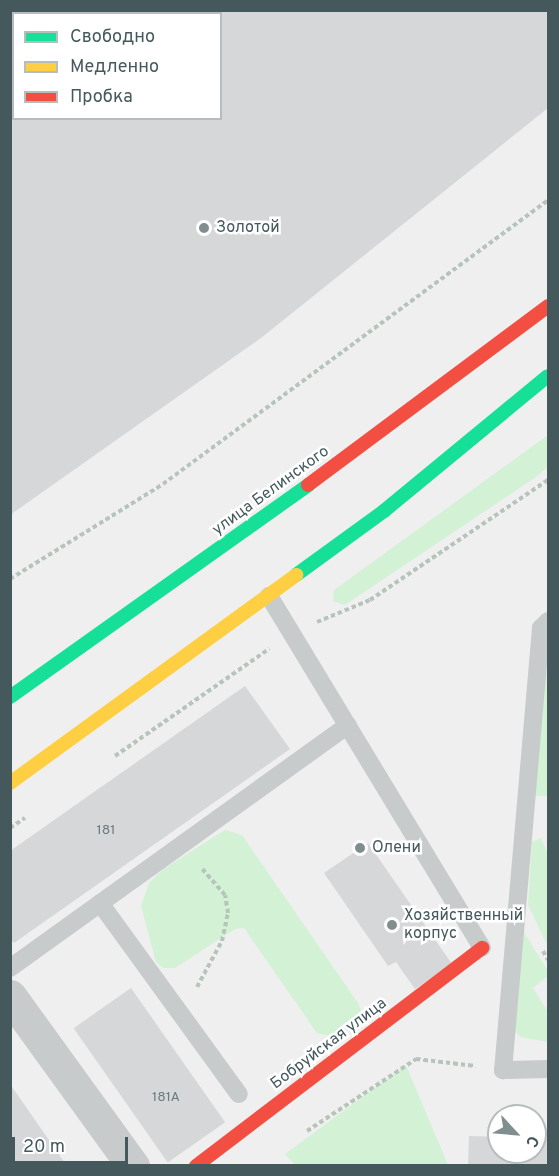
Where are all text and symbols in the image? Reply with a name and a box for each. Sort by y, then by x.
legend [12,12,222,120]
text: Свободно [70,26,155,49]
text: Медленно [70,56,159,79]
text: Пробка [70,86,133,109]
place label: Золотой [216,218,280,238]
marker: Золотой [197,221,211,235]
street label: улица Белинского [209,442,333,540]
house number: 181 [97,823,115,839]
place label: Олени [372,838,421,858]
marker: Олени [353,841,367,855]
place label: Хозяйственный корпус [404,906,523,944]
marker: Хозяйственный корпус [385,918,399,932]
street label: Бобруйская улица [267,994,391,1094]
house number: 181А [152,1090,180,1106]
north arrow [487,1104,547,1164]
scale bar [15,1125,130,1163]
text: С [520,1132,543,1150]
text: 20 m [23,1136,65,1159]

